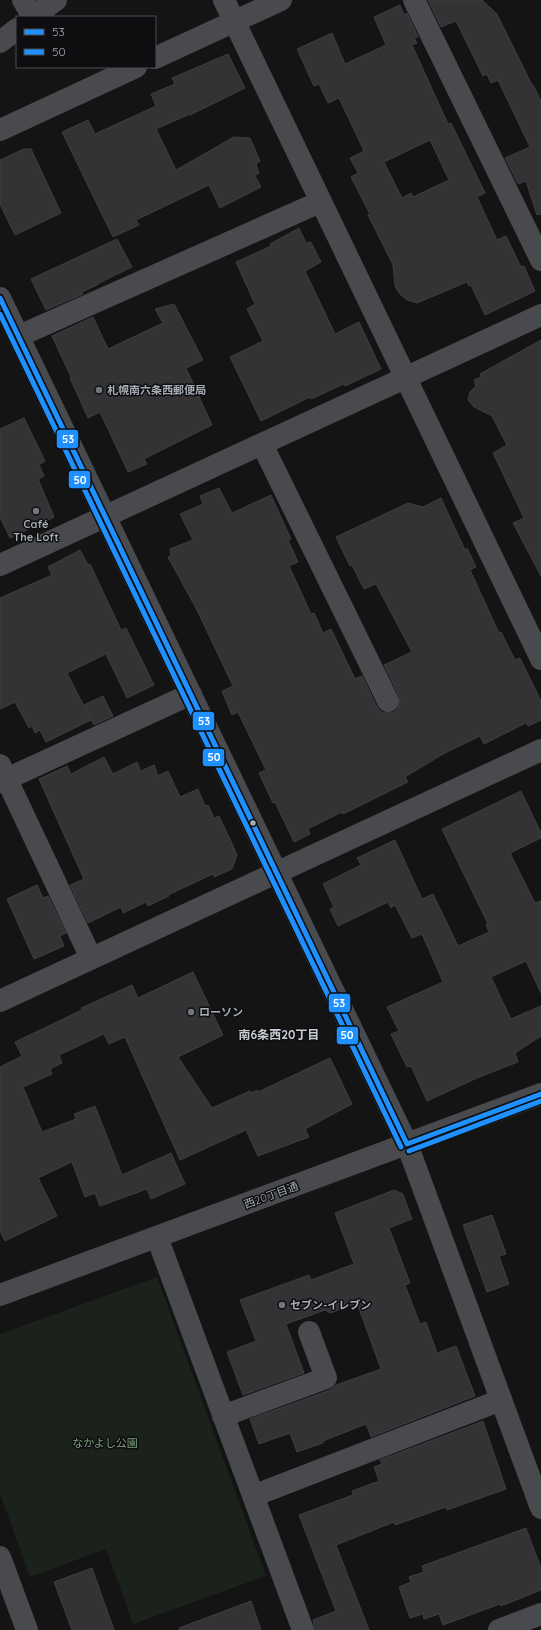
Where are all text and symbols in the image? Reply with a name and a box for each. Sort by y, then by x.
legend [16,16,156,68]
text: 53 [52,24,65,39]
text: 50 [52,44,66,59]
place label: 札幌南六条西郵便局 [107,383,206,397]
marker: 札幌南六条西郵便局 [94,385,104,395]
line badge: 53 [56,429,79,449]
text: 53 [62,432,74,446]
line badge: 50 [68,470,91,489]
text: 50 [73,473,87,487]
marker: Café The Loft [31,506,41,516]
place label: Café The Loft [13,517,59,544]
line badge: 53 [192,711,215,731]
text: 53 [198,714,210,728]
line badge: 50 [202,748,225,767]
text: 50 [207,750,221,764]
unlabelled marker [248,818,258,828]
line badge: 53 [328,993,351,1013]
text: 53 [333,996,345,1010]
place label: ローソン [199,1005,243,1019]
marker: ローソン [186,1007,196,1017]
line badge: 50 [336,1026,359,1045]
district label: 南6条西20丁目 [239,1027,319,1042]
text: 50 [340,1028,354,1042]
street label: 西20丁目通 [242,1179,300,1211]
place label: セブン-イレブン [290,1298,371,1312]
marker: セブン-イレブン [277,1300,287,1310]
park label: なかよし公園 [72,1436,138,1450]

